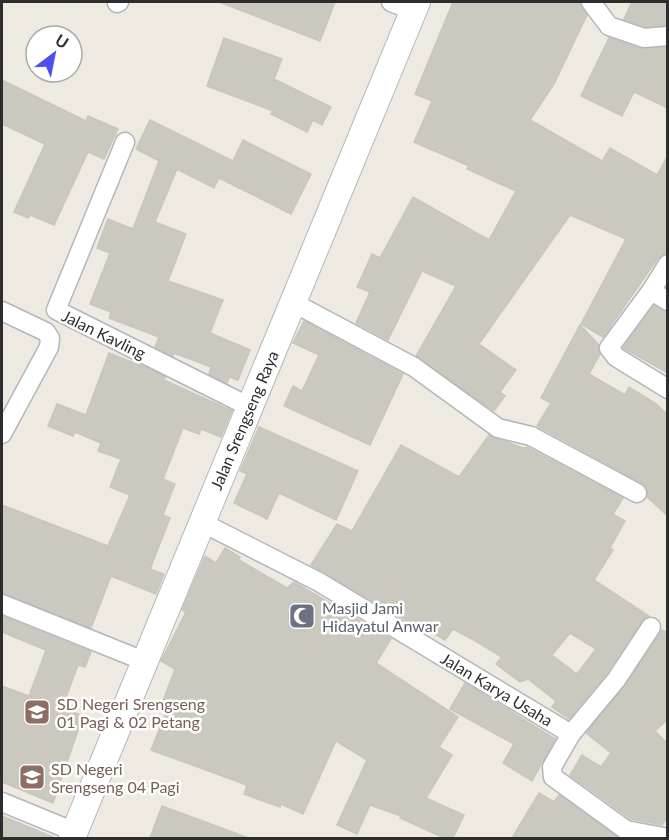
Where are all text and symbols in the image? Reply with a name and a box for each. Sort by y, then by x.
north arrow [24,24,84,84]
text: U [52,30,72,52]
street label: Jalan Kavling [59,306,149,362]
street label: Jalan Srengseng Raya [206,348,282,492]
place label: Masjid Jami Hidayatul Anwar [322,598,439,635]
mosque icon: Masjid Jami Hidayatul Anwar [287,601,317,631]
street label: Jalan Karya Usaha [438,648,556,730]
place label: SD Negeri Srengseng 01 Pagi & 02 Petang [57,694,205,731]
school or university icon: SD Negeri Srengseng 01 Pagi & 02 Petang [22,697,52,727]
place label: SD Negeri Srengseng 04 Pagi [51,759,180,796]
school or university icon: SD Negeri Srengseng 04 Pagi [17,762,47,792]

